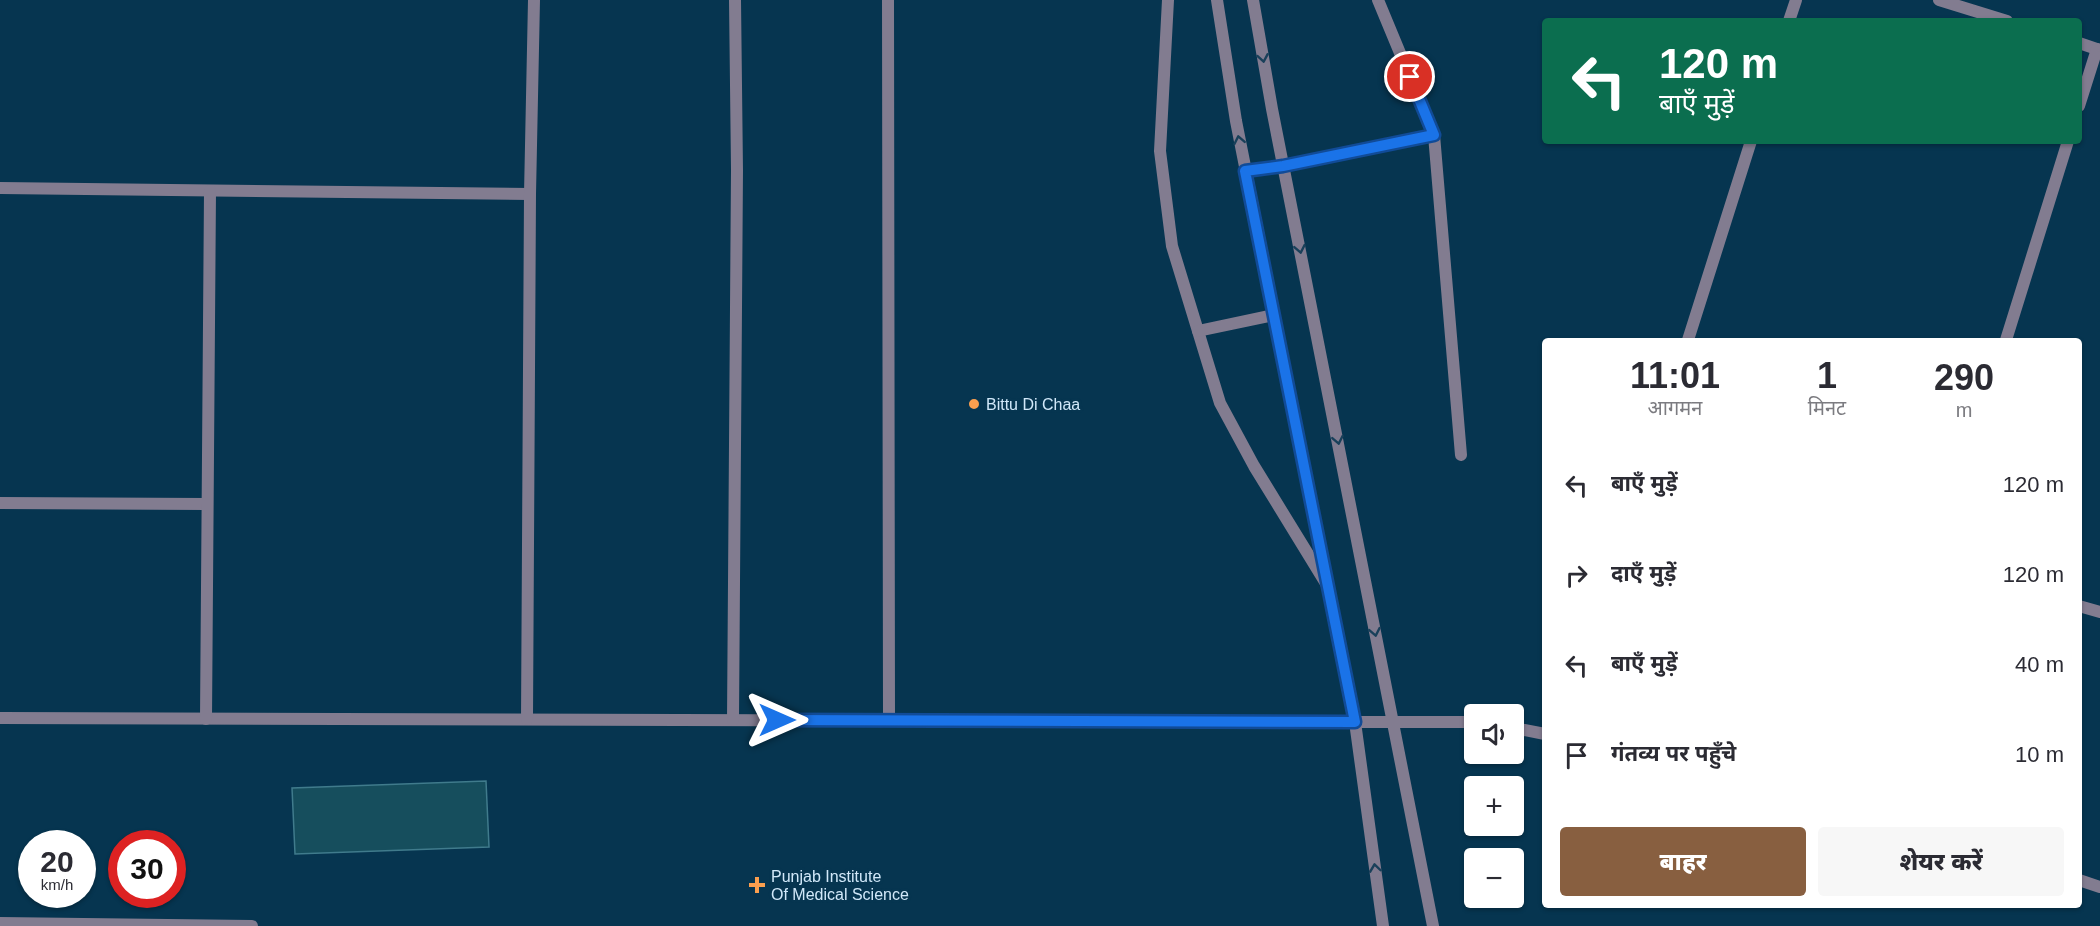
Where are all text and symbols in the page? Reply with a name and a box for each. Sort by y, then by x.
text: 120 m [1659,40,1778,87]
icon: left [1560,42,1638,120]
pin [1384,51,1435,102]
one-way arrow [1257,53,1269,62]
icon: arrive [1393,60,1426,93]
text: बाएँ मुड़ें [1659,89,1734,119]
one-way arrow [1233,135,1246,145]
one-way arrow [1293,244,1306,254]
text: 11:01 [1630,355,1720,396]
text: 1 [1817,355,1837,396]
text: 290 [1934,357,1994,398]
place label: Bittu Di Chaa [986,396,1080,413]
marker: Bittu Di Chaa [967,397,981,411]
text: आगमन [1648,397,1702,419]
text: मिनट [1808,397,1846,419]
text: m [1956,399,1972,421]
one-way arrow [1331,435,1344,445]
icon: left [1560,469,1593,502]
text: बाएँ मुड़ें [1611,471,1677,496]
text: 120 m [2003,472,2064,497]
icon: right [1560,559,1593,592]
text: दाएँ मुड़ें [1611,561,1676,586]
text: 120 m [2003,562,2064,587]
one-way arrow [1368,626,1381,636]
icon: left [1560,649,1593,682]
text: बाएँ मुड़ें [1611,651,1677,676]
text: 40 m [2015,652,2064,677]
position arrow [745,688,809,752]
map controls [1464,704,1524,908]
button: sound [1464,704,1524,764]
icon: arrive [1560,739,1593,772]
text: गंतव्य पर पहुँचे [1611,741,1736,766]
text: 10 m [2015,742,2064,767]
button: + [1464,776,1524,836]
button: बाहर [1560,827,1806,896]
button: शेयर करें [1818,827,2064,896]
speed limit sign: 30 [108,830,186,908]
text: 20 [40,845,74,878]
button: − [1464,848,1524,908]
one-way arrow [1369,863,1381,873]
place label: Punjab Institute Of Medical Science [771,868,909,903]
text: km/h [41,876,73,893]
marker: Punjab Institute Of Medical Science [748,876,766,894]

